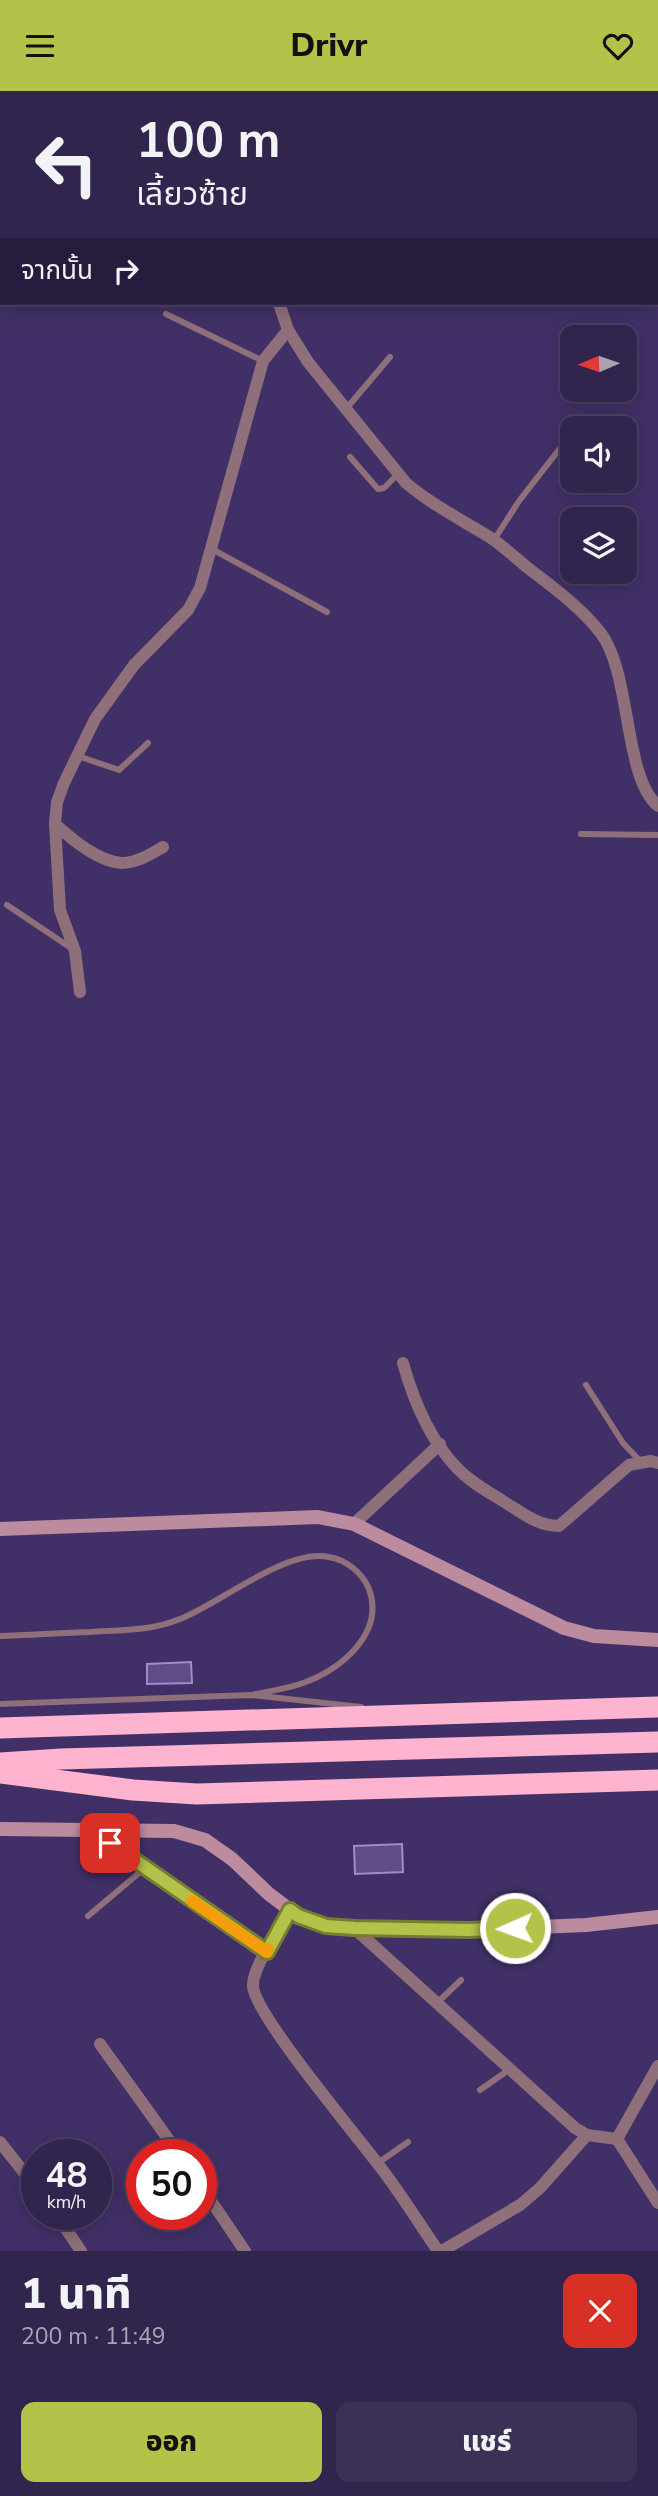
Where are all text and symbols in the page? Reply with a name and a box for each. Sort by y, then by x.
text: Drivr [291,24,367,67]
icon: menu [21,27,59,65]
icon: heart [599,27,637,65]
text: 100 m [136,107,280,174]
icon: left [21,119,112,210]
text: เลี้ยวซ้าย [136,173,248,216]
icon: right [107,252,145,290]
text: จากนั้น [21,253,93,288]
north arrow [560,325,637,403]
map controls [560,325,637,584]
button: sound [560,416,637,493]
button: layers [560,507,637,584]
pin [80,1813,140,1873]
icon: arrive [91,1824,129,1862]
position arrow [478,1891,552,1965]
speed limit sign: 50 [126,2139,217,2230]
text: 48 [45,2152,88,2199]
text: km/h [47,2190,86,2214]
text: 1 นาที [21,2266,132,2323]
button: close [563,2274,637,2348]
text: 200 m · 11:49 [21,2321,166,2352]
button: ออก [21,2402,322,2482]
button: แชร์ [336,2402,637,2482]

